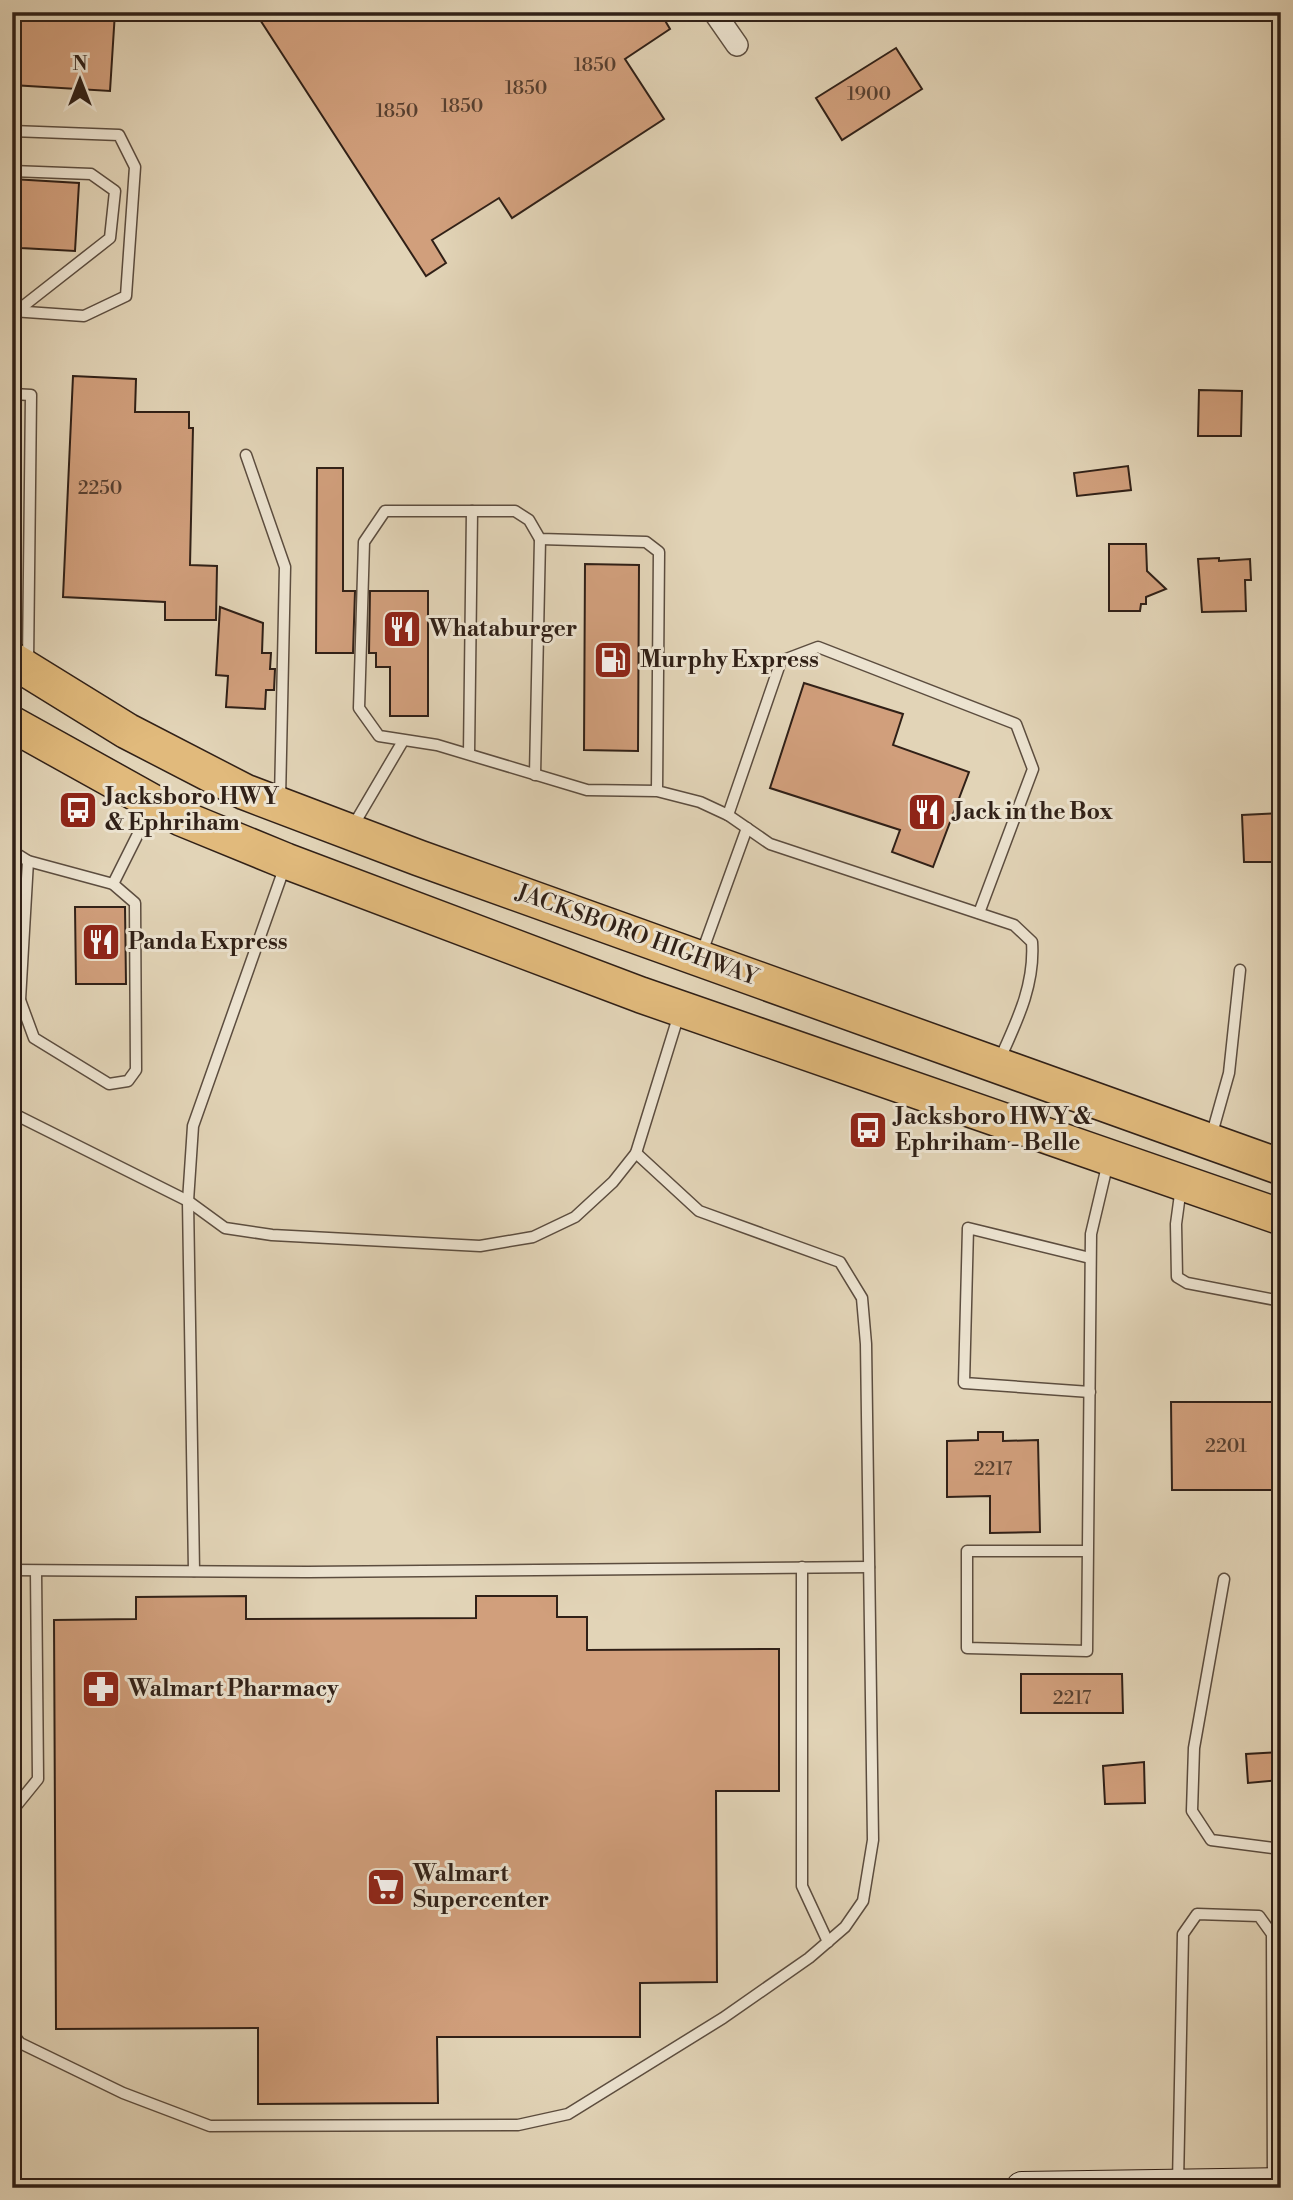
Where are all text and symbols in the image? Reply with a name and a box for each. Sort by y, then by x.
north arrow [46,46,116,116]
text: N [72,52,88,76]
house number: 1850 [574,53,616,77]
house number: 1850 [505,76,547,100]
house number: 1900 [847,82,891,106]
house number: 1850 [441,94,483,118]
house number: 1850 [376,99,418,123]
house number: 2250 [78,476,122,500]
restaurant icon: Whataburger [381,608,423,650]
place label: Whataburger [428,615,577,643]
fuel station icon: Murphy Express [592,639,634,681]
place label: Murphy Express [640,646,819,674]
place label: Jacksboro HWY & Ephriham [102,783,280,837]
bus stop icon: Jacksboro HWY & Ephriham [57,789,99,831]
restaurant icon: Jack in the Box [906,791,948,833]
place label: Jack in the Box [951,798,1114,826]
street label: JACKSBORO HIGHWAY [511,878,764,992]
restaurant icon: Panda Express [80,921,122,963]
place label: Panda Express [128,928,288,956]
place label: Jacksboro HWY & Ephriham - Belle [892,1103,1093,1157]
bus stop icon: Jacksboro HWY & Ephriham - Belle [847,1109,889,1151]
house number: 2201 [1205,1434,1247,1458]
house number: 2217 [974,1457,1013,1481]
pharmacy icon: Walmart Pharmacy [80,1668,122,1710]
place label: Walmart Pharmacy [127,1675,339,1703]
house number: 2217 [1053,1686,1092,1710]
place label: Walmart Supercenter [412,1860,549,1914]
supermarket icon: Walmart Supercenter [365,1866,407,1908]

